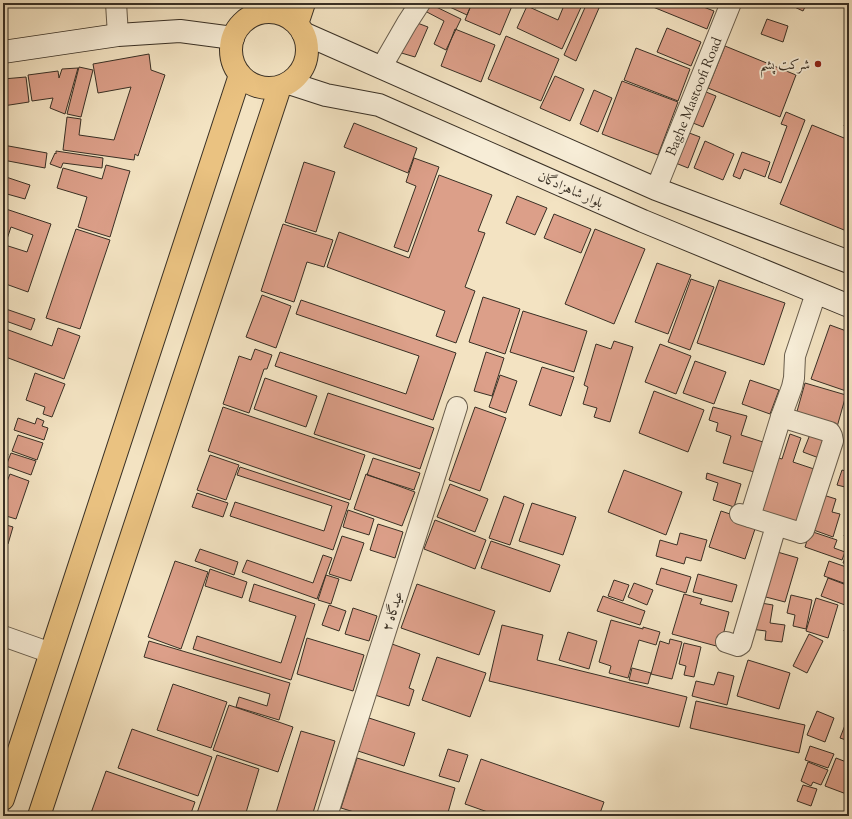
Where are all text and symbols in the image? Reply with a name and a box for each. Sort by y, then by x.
street label: Baghe Mastoofi Road [662,34,728,159]
place label: شرکت پشم [760,56,810,78]
marker: شرکت پشم [813,59,823,69]
street label: بلوار شاهزادگان [534,167,607,214]
street label: عیدگاه ۲ [378,589,410,634]

